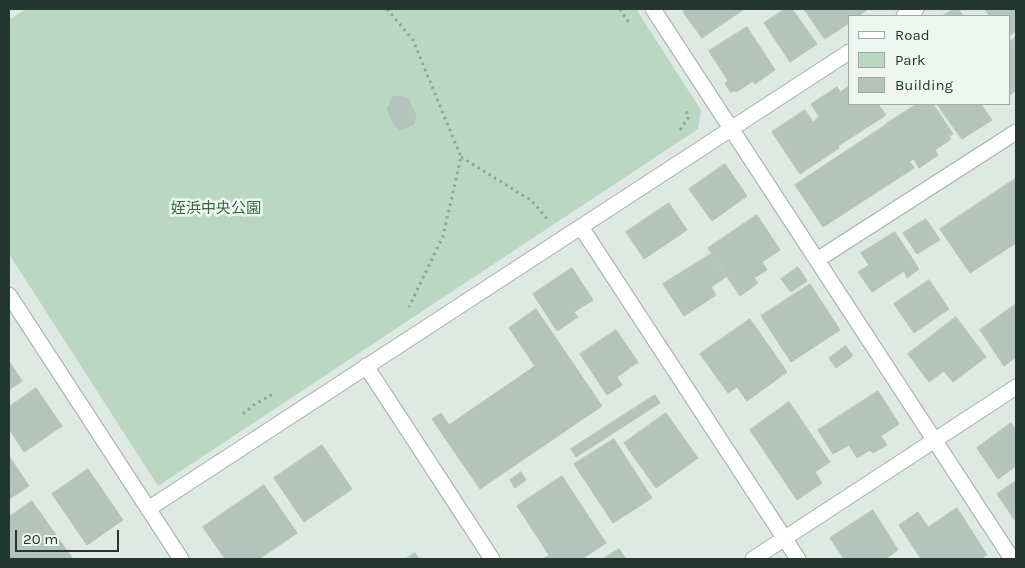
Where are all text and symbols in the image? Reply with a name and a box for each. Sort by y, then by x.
legend [848,15,1010,105]
text: Road [895,26,930,44]
text: Park [895,51,925,69]
text: Building [895,76,953,94]
park label: 姪浜中央公園 [171,200,261,218]
scale bar [18,520,121,552]
text: 20 m [23,530,58,548]

